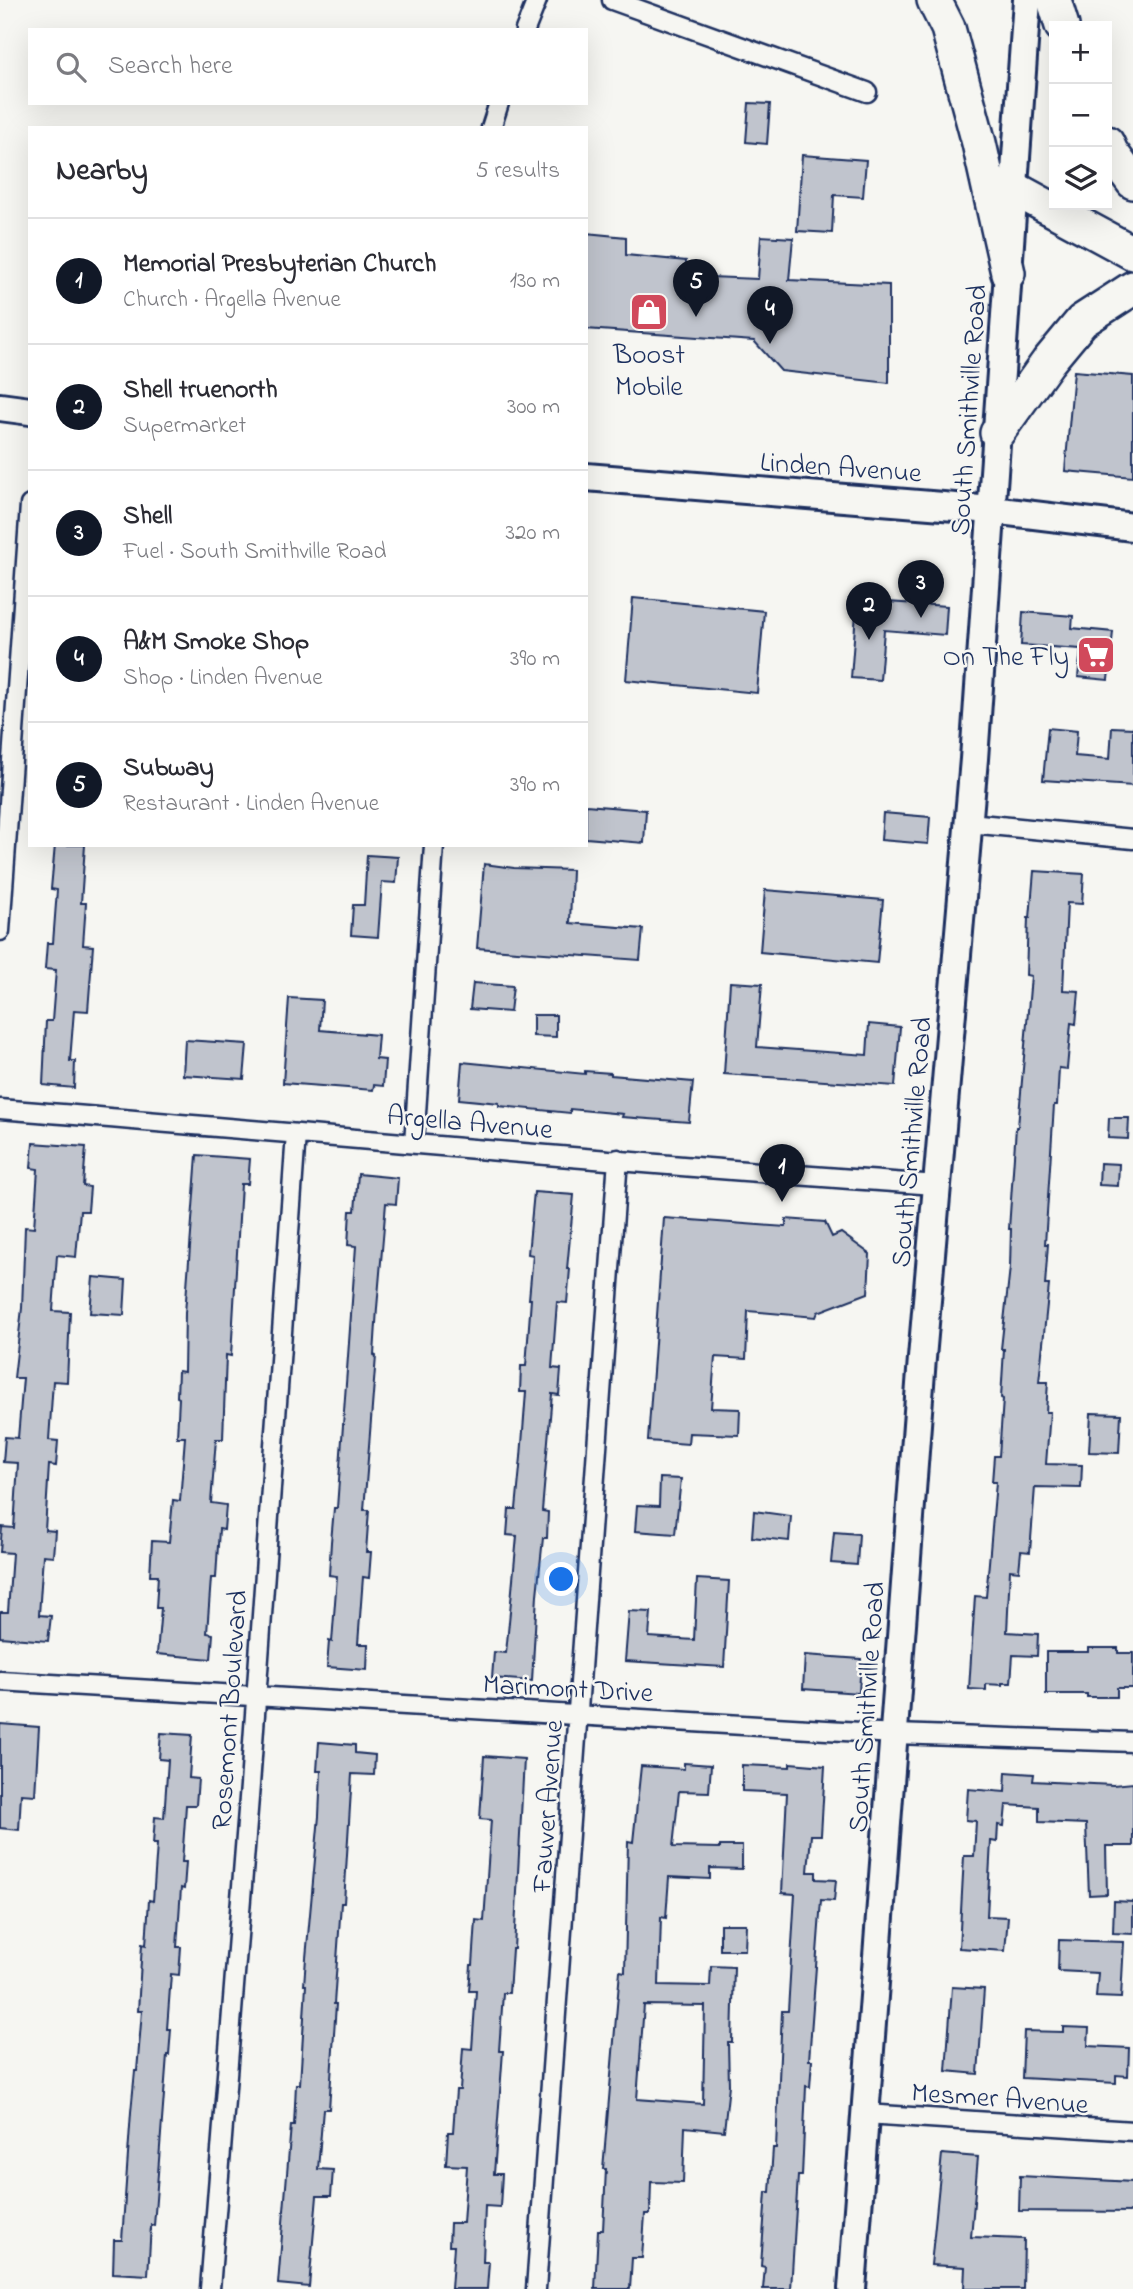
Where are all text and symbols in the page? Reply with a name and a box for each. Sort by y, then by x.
map controls [1049,21,1112,210]
button: + [1049,21,1112,84]
search box [28,28,588,105]
icon: search [52,48,90,86]
text: Search here [108,48,233,86]
button: − [1049,84,1112,147]
button: layers [1049,147,1112,210]
text: Nearby [56,150,148,194]
text: 5 results [476,155,560,188]
text: Memorial Presbyterian Church [123,246,436,284]
pin: 5 [673,259,719,317]
text: 1 [75,265,83,298]
text: 130 m [510,265,560,298]
street label: South Smithville Road [941,283,1000,537]
text: Church · Argella Avenue [123,284,341,317]
pin: 4 [747,286,793,344]
shop icon: Boost Mobile [628,291,670,333]
place label: Boost Mobile [612,336,685,409]
text: Shell truenorth [123,372,278,410]
text: 2 [73,391,85,424]
text: 300 m [507,391,560,424]
text: Supermarket [123,410,246,443]
street label: Linden Avenue [759,443,923,496]
text: Shell [123,498,172,536]
text: 3 [74,517,84,550]
text: 320 m [506,517,560,550]
text: Fuel · South Smithville Road [123,536,386,569]
pin: 3 [898,560,944,618]
pin: 2 [846,582,892,640]
text: A&M Smoke Shop [123,624,309,662]
supermarket icon: On The Fly [1075,634,1117,676]
place label: On The Fly [942,638,1069,679]
text: 4 [74,643,84,676]
text: 390 m [510,643,560,676]
text: Shop · Linden Avenue [123,662,323,695]
text: Subway [123,750,214,788]
text: 5 [72,769,86,802]
text: 390 m [510,769,560,802]
text: Restaurant · Linden Avenue [123,788,379,821]
street label: South Smithville Road [882,1015,945,1269]
street label: Argella Avenue [385,1097,555,1152]
pin: 1 [759,1144,805,1202]
your location [544,1562,578,1596]
street label: South Smithville Road [839,1580,898,1834]
street label: Rosemont Boulevard [203,1589,260,1832]
street label: Marimont Drive [481,1666,655,1715]
street label: Fauver Avenue [523,1718,576,1895]
street label: Mesmer Avenue [910,2074,1090,2127]

